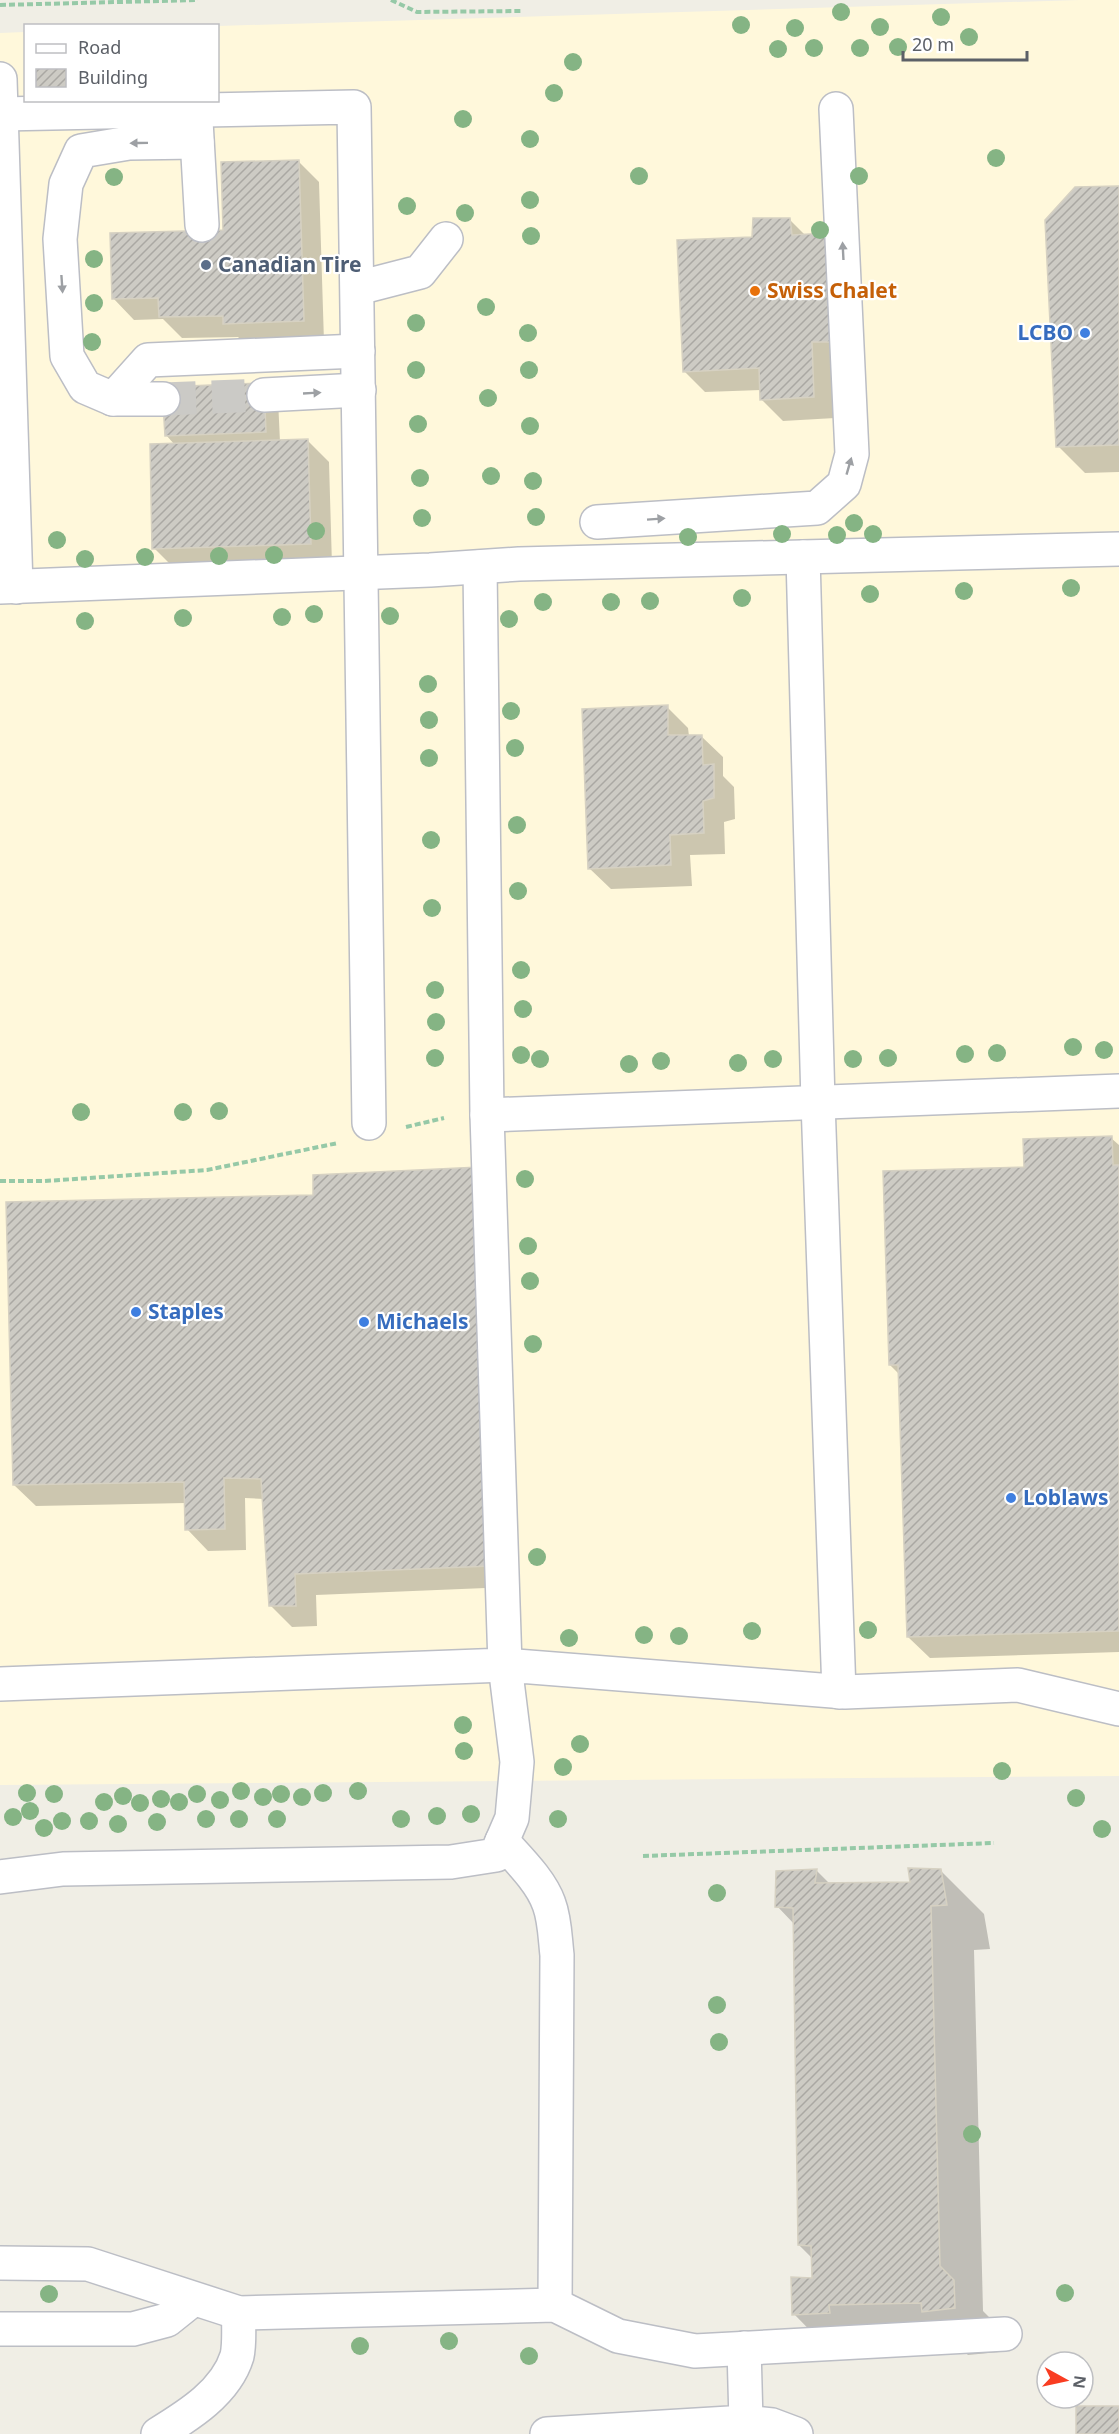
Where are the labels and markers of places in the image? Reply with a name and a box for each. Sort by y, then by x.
place label: Canadian Tire [218,250,361,278]
marker: Canadian Tire [199,258,213,272]
place label: Swiss Chalet [767,276,897,304]
marker: Swiss Chalet [748,284,762,298]
place label: LCBO [1018,318,1073,346]
marker: LCBO [1078,326,1092,340]
place label: Staples [148,1297,224,1325]
marker: Staples [129,1305,143,1319]
place label: Michaels [376,1307,468,1335]
marker: Michaels [357,1315,371,1329]
place label: Loblaws [1023,1483,1109,1511]
marker: Loblaws [1004,1491,1018,1505]

